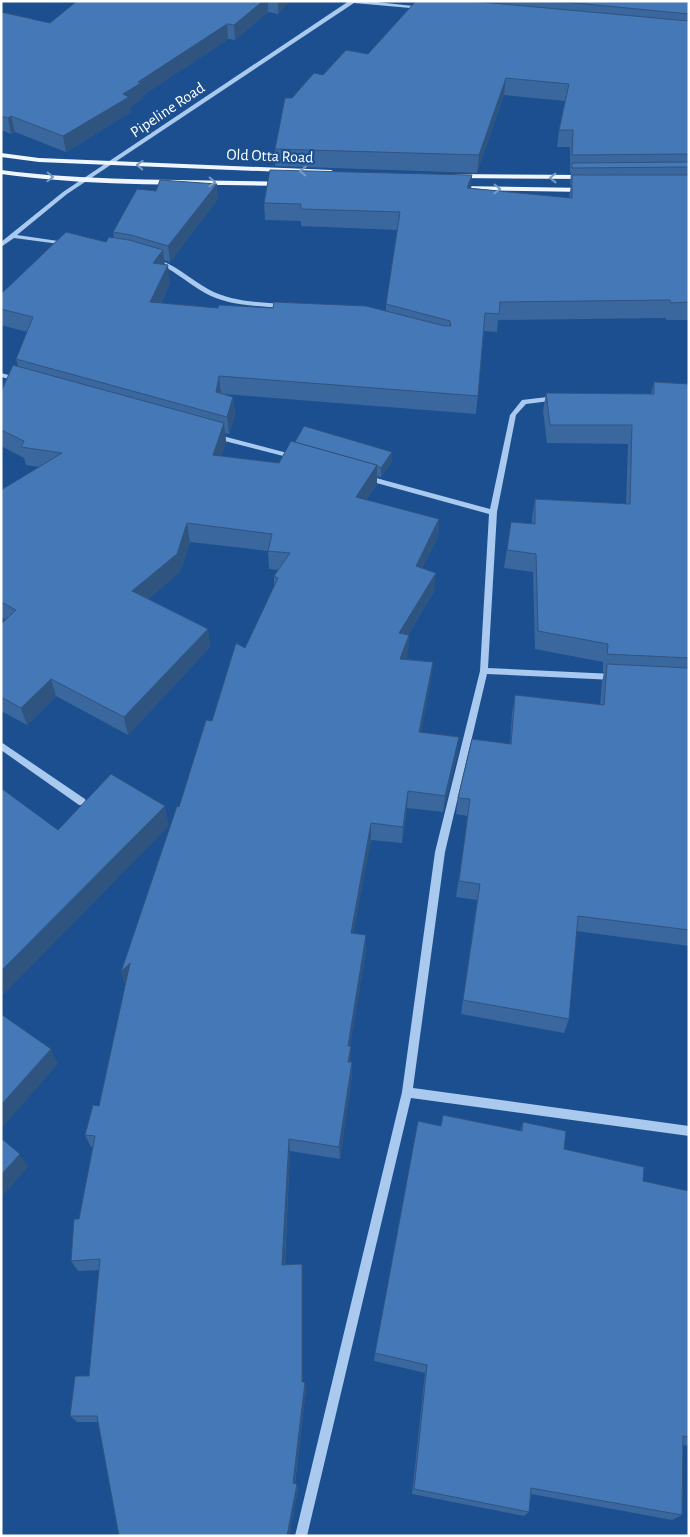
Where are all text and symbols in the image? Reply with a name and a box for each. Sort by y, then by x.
street label: Pipeline Road [128,79,208,140]
street label: Old Otta Road [226,146,314,166]
one-way arrow [136,160,144,170]
one-way arrow [298,165,306,176]
one-way arrow [46,172,54,183]
one-way arrow [548,172,556,183]
one-way arrow [208,177,216,187]
one-way arrow [494,184,501,194]

